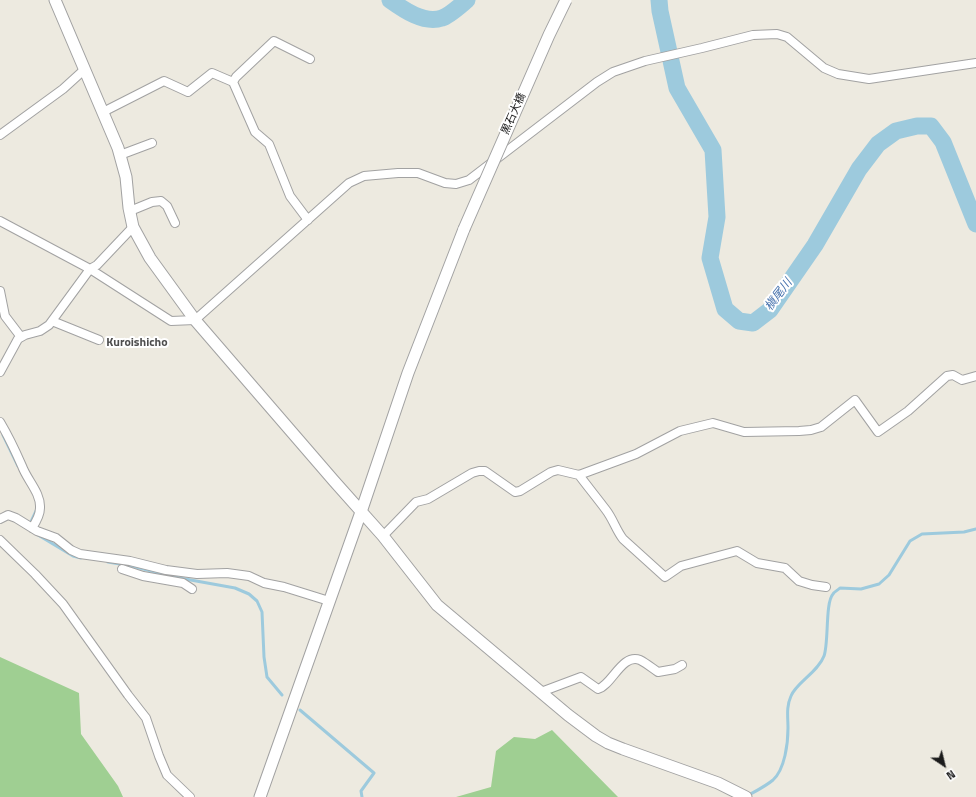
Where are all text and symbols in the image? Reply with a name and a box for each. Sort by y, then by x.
street label: 黒石大橋 [499,91,529,137]
water label: 槇尾川 [762,276,796,314]
district label: Kuroishicho [106,336,168,350]
north arrow [924,745,964,785]
text: N [943,766,959,784]

